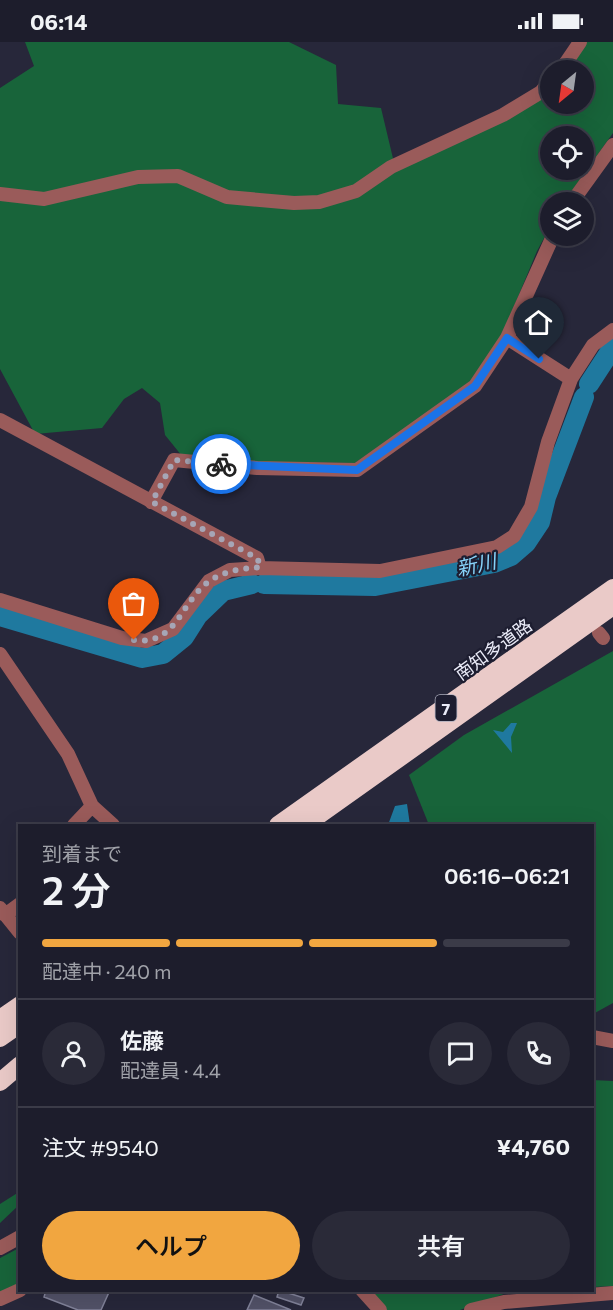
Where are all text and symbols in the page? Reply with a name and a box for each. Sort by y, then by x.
text: 06:14 [30,8,87,35]
north arrow [540,60,594,114]
map controls [540,60,594,246]
button: locate [540,126,594,180]
button: layers [540,192,594,246]
pin [513,297,564,359]
icon: home [522,306,555,339]
courier [191,434,251,494]
icon: bike [205,448,238,481]
water label: 新川 [454,548,500,580]
pin [108,578,159,640]
icon: bag [117,587,150,620]
street label: 南知多道路 [450,614,536,684]
road number: 7 [436,695,456,721]
text: 到着まで [42,841,122,865]
text: 06:16–06:21 [444,862,570,889]
text: 2 分 [42,865,110,913]
text: 配達中 · 240 m [42,959,171,983]
button: person [42,1022,105,1085]
button: chat [429,1022,492,1085]
button: phone [507,1022,570,1085]
text: 佐藤 [120,1027,164,1054]
text: 配達員 · 4.4 [120,1058,221,1082]
text: ¥4,760 [497,1133,570,1160]
text: 注文 #9540 [42,1134,159,1161]
button: ヘルプ [42,1211,300,1280]
button: 共有 [312,1211,570,1280]

